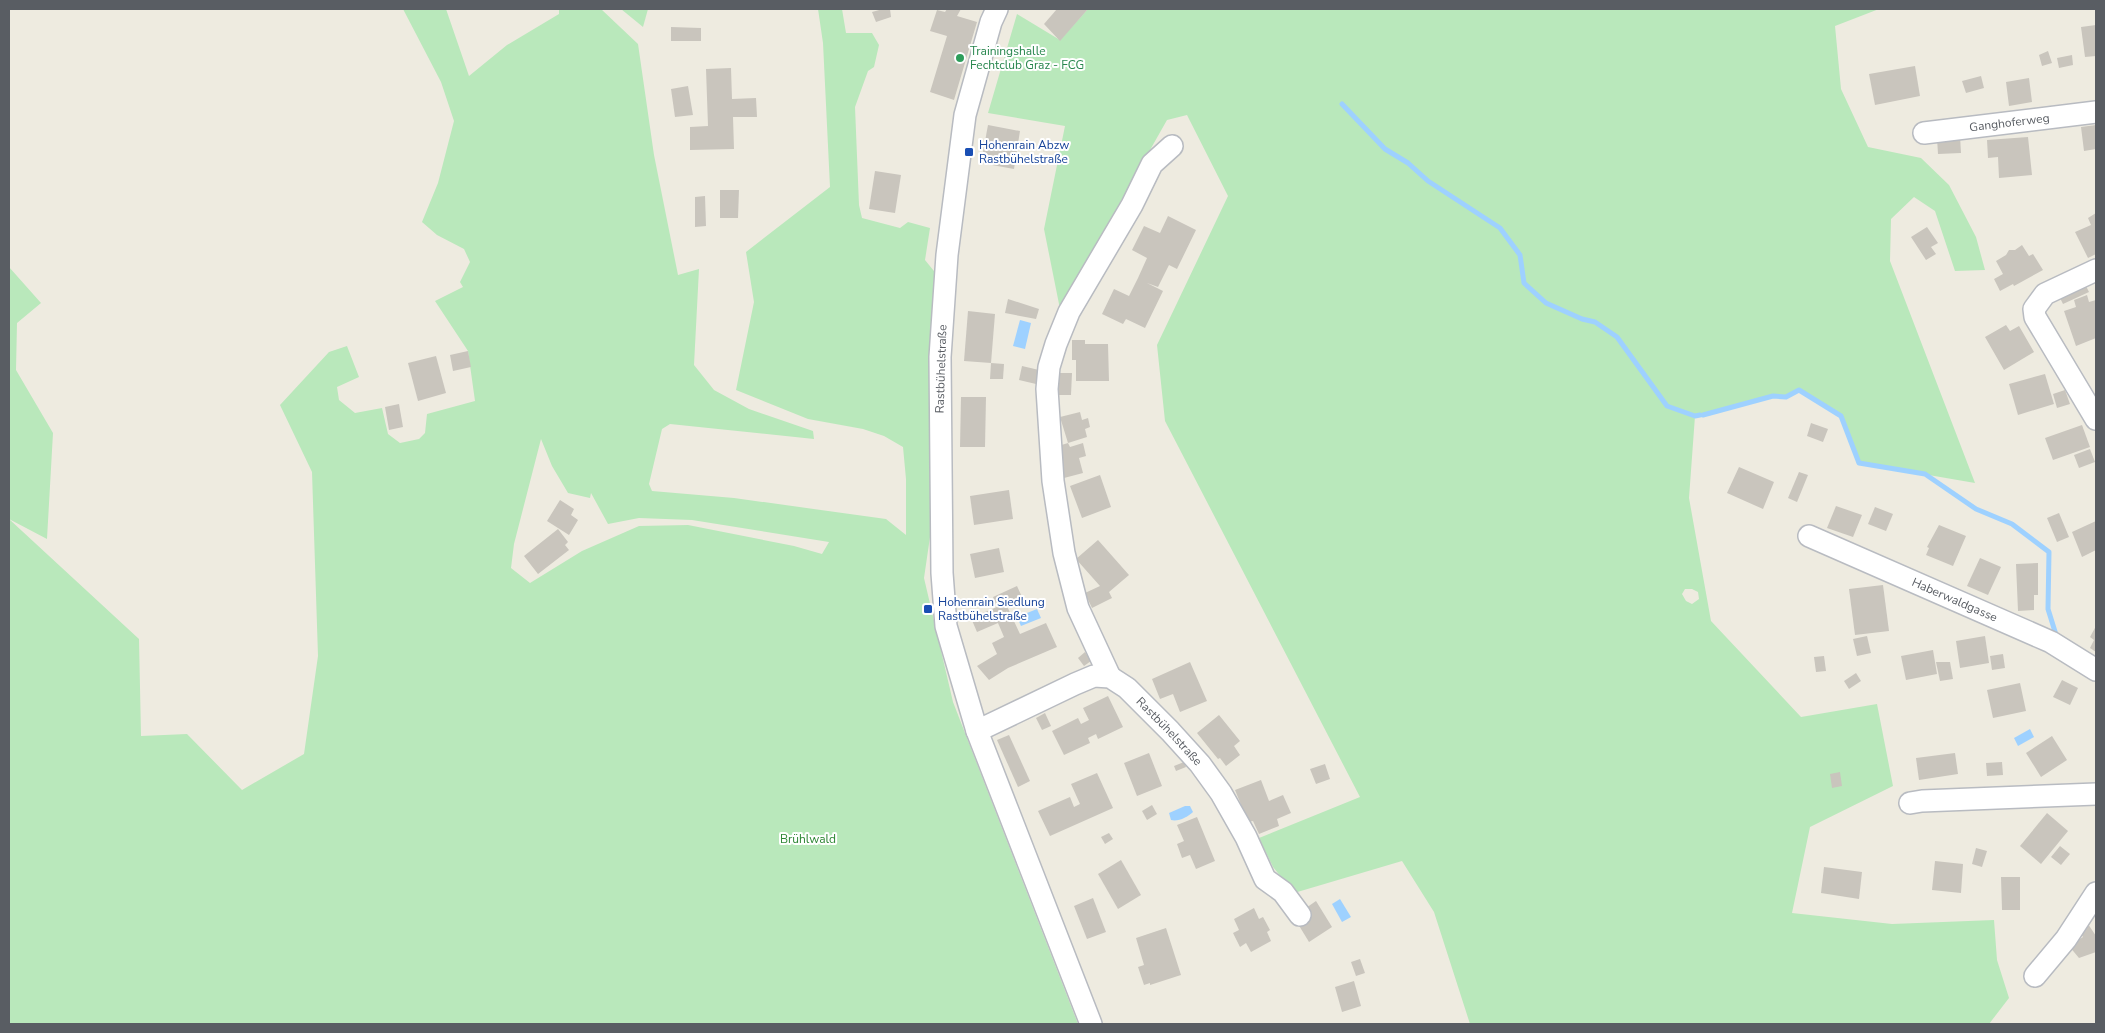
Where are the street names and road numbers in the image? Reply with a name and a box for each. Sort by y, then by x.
street label: Ganghoferweg [1968,110,2050,135]
street label: Rastbühelstraße [931,324,951,414]
street label: Haberwaldgasse [1909,574,2000,626]
street label: Rastbühelstraße [1133,694,1206,769]

